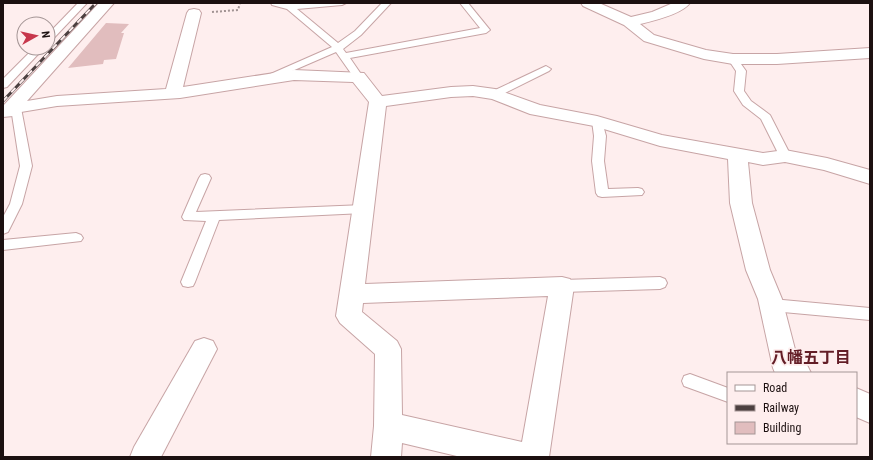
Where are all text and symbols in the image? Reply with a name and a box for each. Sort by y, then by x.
north arrow [16,16,56,56]
text: N [39,30,52,39]
district label: 八幡五丁目 [771,348,851,367]
legend [727,372,857,444]
text: Road [763,381,787,395]
text: Railway [763,401,799,415]
text: Building [763,421,801,435]

